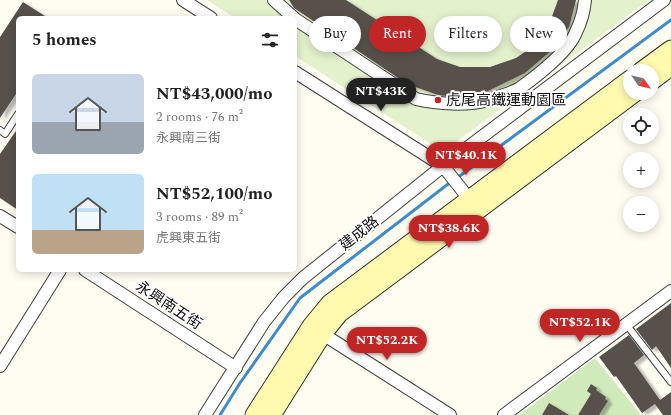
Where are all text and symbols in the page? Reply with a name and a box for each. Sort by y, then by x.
chip: Buy [309,16,361,52]
chip: Rent [369,16,426,52]
chip: Filters [434,16,502,52]
chip: New [510,16,567,52]
text: 5 homes [32,27,97,53]
icon: filters [259,29,281,51]
north arrow [623,64,659,100]
map controls [623,64,659,232]
pin: NT$43K [348,78,414,112]
text: NT$43,000/mo [156,81,272,107]
text: NT$43K [355,81,407,101]
place label: 虎尾高鐵運動園區 [446,89,566,112]
icon: home [64,90,112,138]
marker: 虎尾高鐵運動園區 [433,95,443,105]
text: 2 rooms · 76 m² [156,107,243,127]
button: locate [623,108,659,144]
text: 永興南三街 [156,128,221,148]
pin: NT$40.1K [425,142,507,176]
text: NT$40.1K [435,145,497,165]
button: + [623,152,659,188]
text: NT$52,100/mo [156,181,272,207]
icon: home [64,190,112,238]
button: − [623,196,659,232]
text: 3 rooms · 89 m² [156,207,243,227]
street label: 建成路 [334,210,384,256]
pin: NT$38.6K [408,215,490,249]
text: NT$38.6K [418,218,480,238]
text: 虎興東五街 [156,228,221,248]
street label: 永興南五街 [131,275,206,335]
pin: NT$52.1K [539,309,621,343]
text: NT$52.1K [549,312,611,332]
pin: NT$52.2K [346,327,428,361]
text: NT$52.2K [356,330,418,350]

